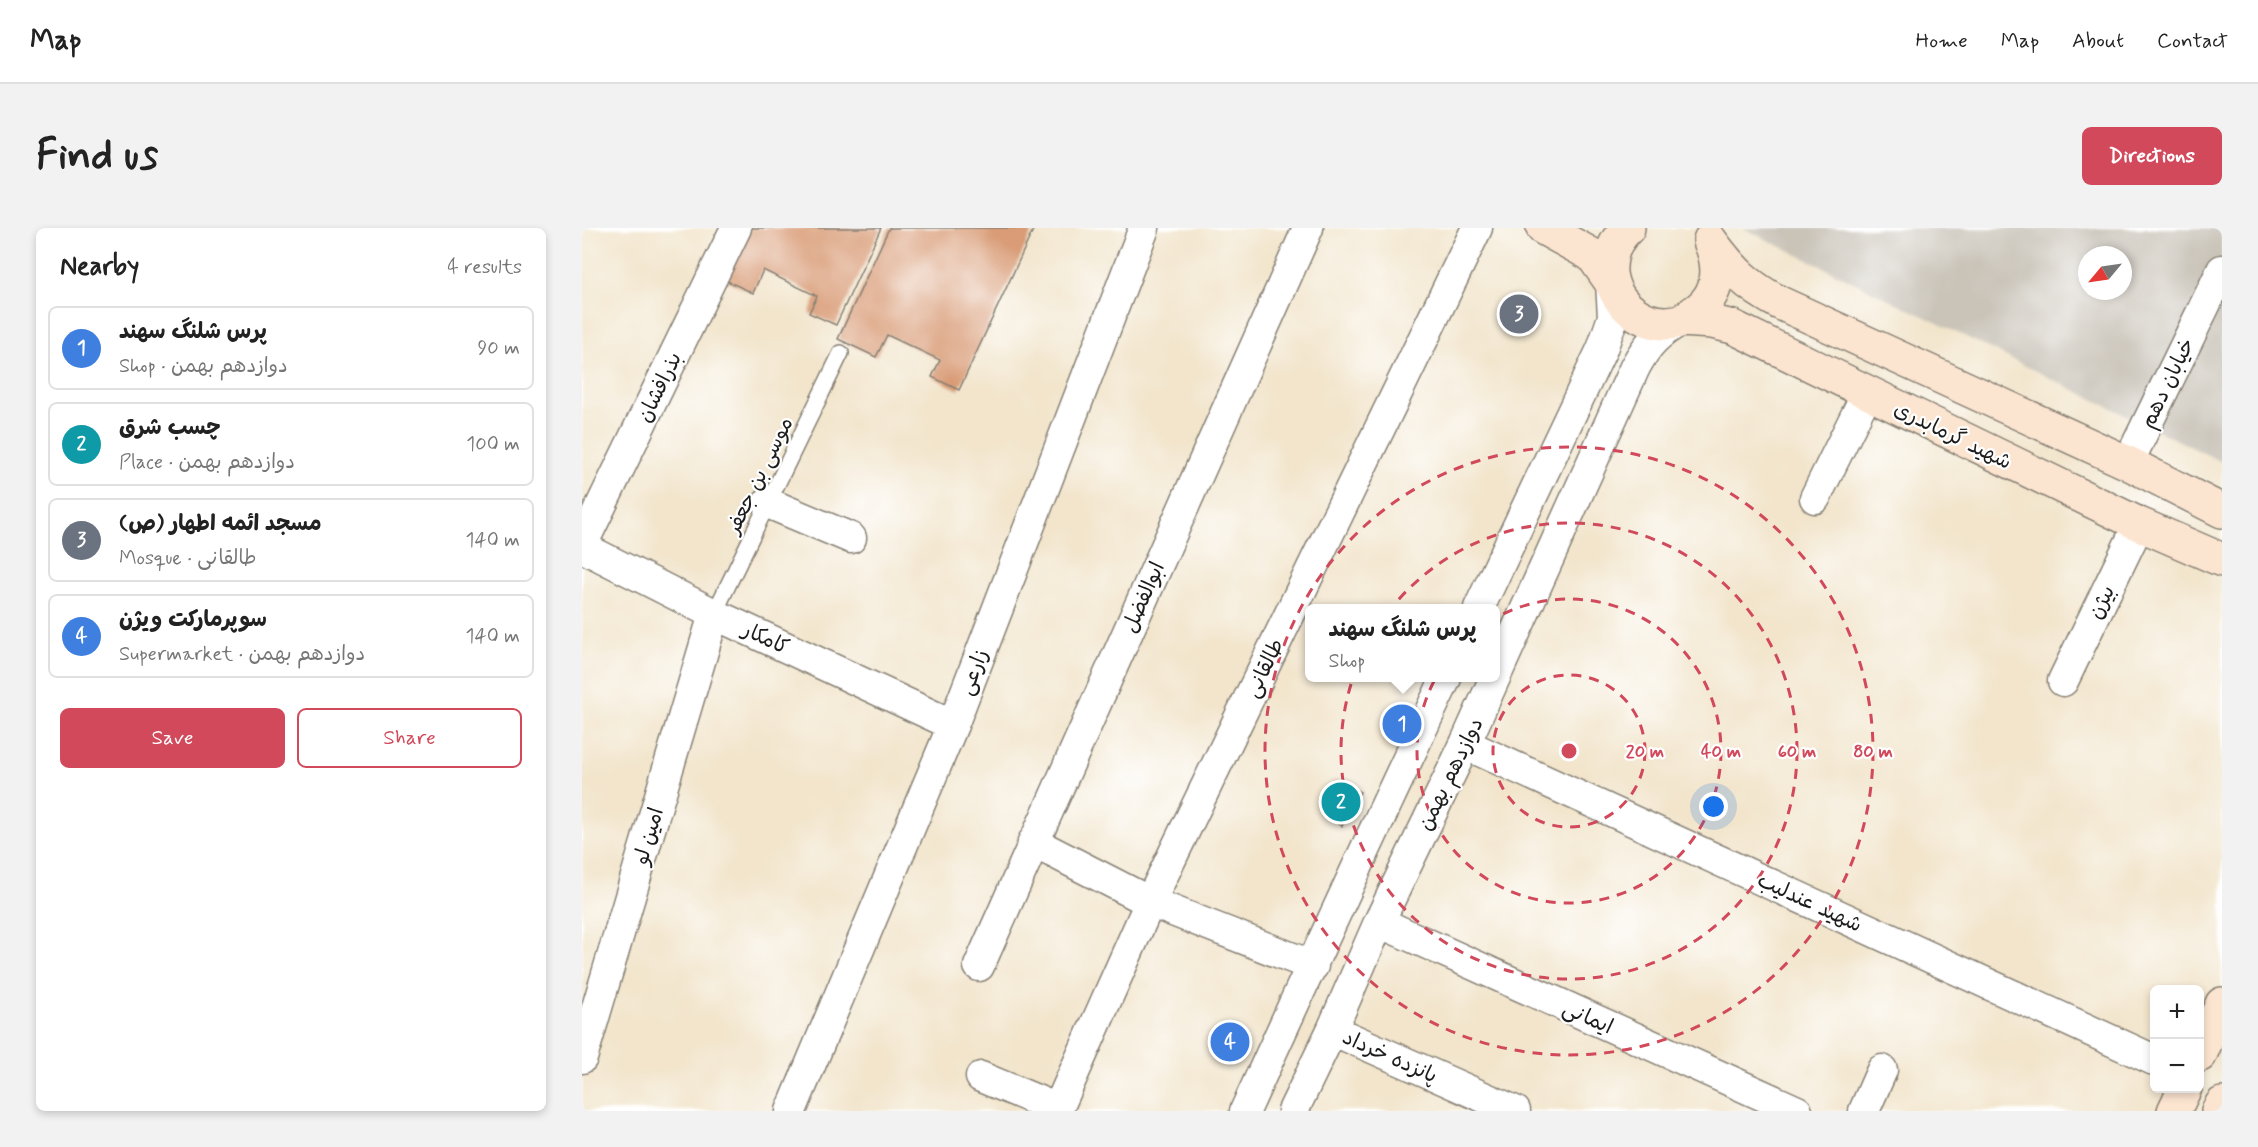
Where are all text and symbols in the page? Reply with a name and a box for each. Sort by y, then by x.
text: Map [30,23,81,60]
text: Home [1916,27,1968,55]
text: Map [2001,27,2039,55]
text: About [2072,27,2124,55]
text: Contact [2157,27,2228,55]
button: Directions [2082,127,2222,185]
text: Find us [36,129,158,184]
north arrow [2078,246,2132,300]
text: Nearby [60,250,139,284]
text: 4 results [447,254,522,281]
pin: 3 [1500,292,1538,337]
text: پرس شلنگ سهند [119,318,267,346]
street label: خیابان دهم [2134,334,2203,434]
text: 1 [77,335,86,362]
text: 90 m [477,335,520,362]
street label: بذرافشان [631,348,689,427]
text: Shop · دوازدهم بهمن [119,353,288,380]
street label: شهید گرمابدری [1889,395,2016,476]
street label: موسی بن جعفر [719,412,800,540]
text: چسب شرق [119,414,221,442]
text: 2 [77,431,86,458]
text: 100 m [466,431,520,458]
text: Place · دوازدهم بهمن [119,449,295,476]
text: مسجد ائمه اطهار (ص) [119,510,322,538]
text: 3 [77,527,86,554]
text: 140 m [466,527,520,554]
text: Mosque · طالقانی [119,545,257,572]
street label: ابوالفضل [1116,558,1172,637]
street label: بیژن [2082,581,2122,624]
popup [1305,604,1500,682]
text: سوپرمارکت ویژن [119,606,267,634]
street label: کامکار [736,615,793,662]
text: پرس شلنگ سهند [1329,616,1476,644]
text: 4 [76,623,87,650]
text: 140 m [466,623,520,650]
street label: طالقانی [1239,634,1291,703]
text: Supermarket · دوازدهم بهمن [119,641,365,668]
street label: زارعی [952,645,995,699]
text: Shop [1329,648,1365,675]
pin: 1 [1382,702,1422,746]
button: Save [60,708,285,768]
button: Share [297,708,522,768]
street label: دوازدهم بهمن [1411,713,1491,836]
text: 20 m [1626,740,1664,764]
text: 40 m [1701,740,1741,764]
text: 60 m [1778,740,1816,764]
text: 80 m [1853,740,1893,764]
centre of rings [1559,741,1579,761]
pin: 2 [1322,780,1360,824]
your location [1699,792,1728,821]
street label: امین لو [627,804,671,869]
street label: شهید عندلیب [1753,866,1867,939]
map controls [2150,985,2204,1093]
button: + [2150,985,2204,1039]
street label: ایمانی [1558,994,1617,1041]
pin: 4 [1210,1020,1250,1064]
street label: پانزده خرداد [1338,1024,1442,1090]
button: − [2150,1039,2204,1093]

